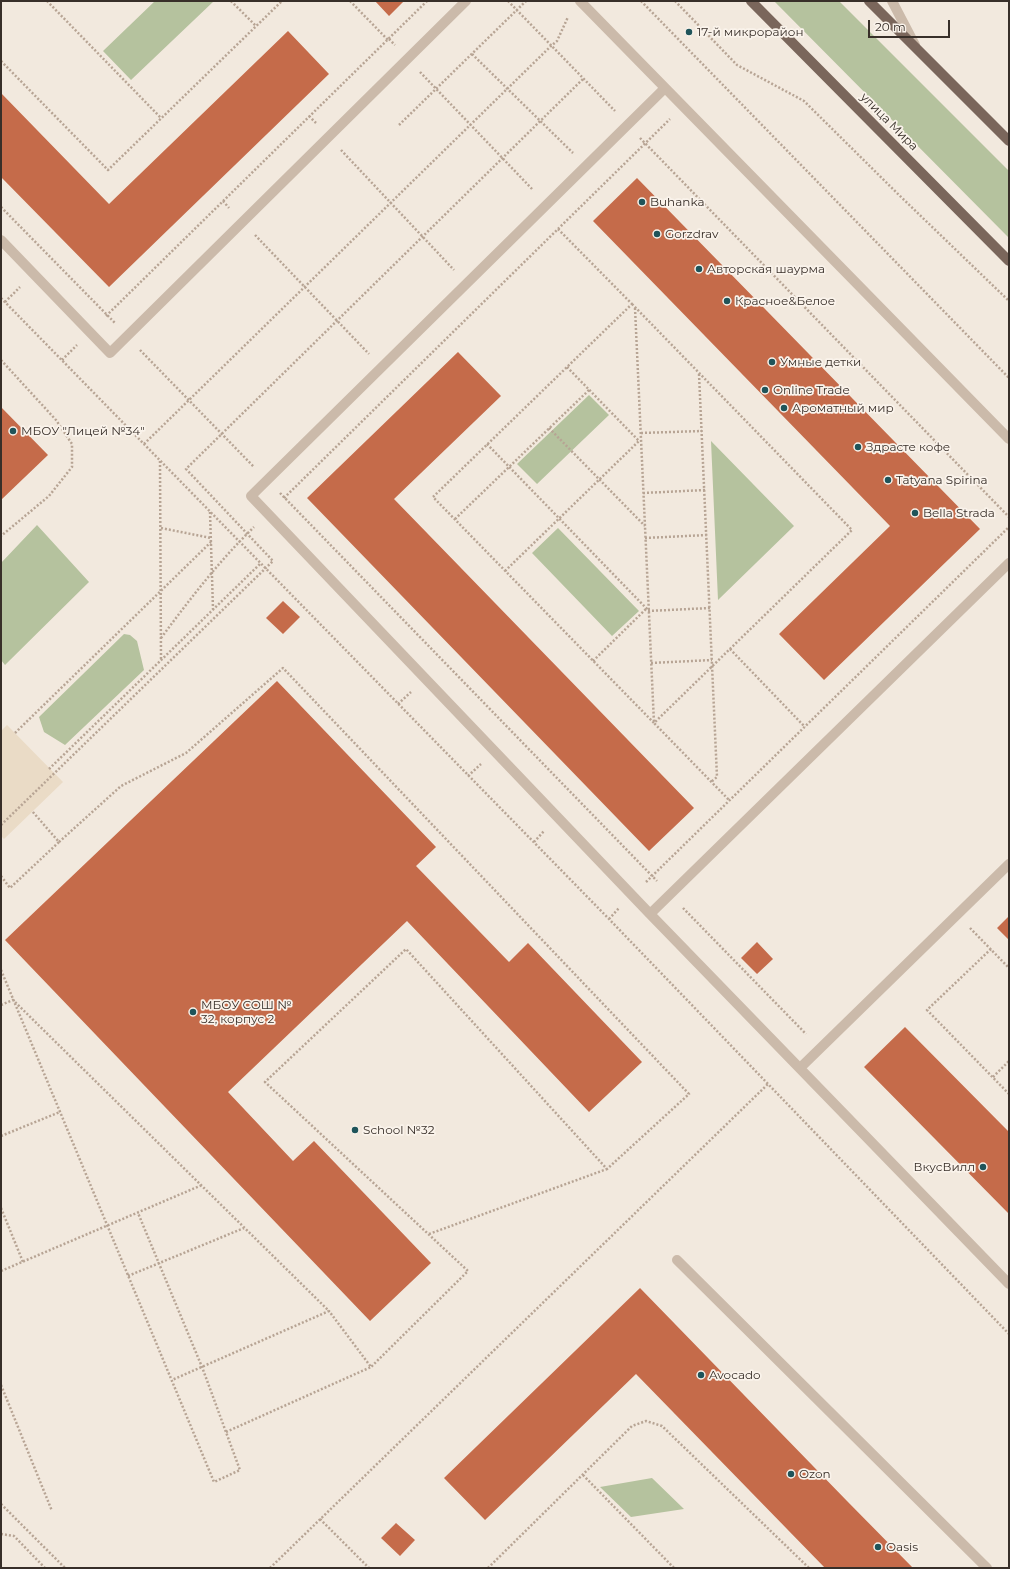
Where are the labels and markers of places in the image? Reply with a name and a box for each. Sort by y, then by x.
place label: 17-й микрорайон [697,25,804,39]
marker: 17-й микрорайон [684,27,694,37]
place label: Buhanka [650,195,705,209]
marker: Buhanka [637,197,647,207]
place label: Gorzdrav [665,227,719,241]
marker: Gorzdrav [652,229,662,239]
place label: Авторская шаурма [707,262,825,276]
marker: Авторская шаурма [694,264,704,274]
place label: Красное&Белое [735,294,835,308]
marker: Красное&Белое [722,296,732,306]
place label: Умные детки [780,355,861,369]
marker: Умные детки [767,357,777,367]
place label: Online Trade [773,383,850,397]
marker: Online Trade [760,385,770,395]
place label: Ароматный мир [792,401,894,415]
marker: Ароматный мир [779,403,789,413]
place label: МБОУ "Лицей №34" [21,424,145,438]
marker: МБОУ "Лицей №34" [8,426,18,436]
place label: Здрасте кофе [866,440,950,454]
marker: Здрасте кофе [853,442,863,452]
place label: Tatyana Spirina [896,473,988,487]
marker: Tatyana Spirina [883,475,893,485]
place label: Bella Strada [923,506,995,520]
marker: Bella Strada [910,508,920,518]
place label: МБОУ СОШ № 32, корпус 2 [201,998,292,1026]
marker: МБОУ СОШ № 32, корпус 2 [188,1007,198,1017]
place label: School №32 [363,1123,435,1137]
marker: School №32 [350,1125,360,1135]
place label: ВкусВилл [914,1160,975,1174]
marker: ВкусВилл [978,1162,988,1172]
place label: Avocado [709,1368,761,1382]
marker: Avocado [696,1370,706,1380]
place label: Ozon [799,1467,831,1481]
marker: Ozon [786,1469,796,1479]
place label: Oasis [886,1540,918,1554]
marker: Oasis [873,1542,883,1552]

